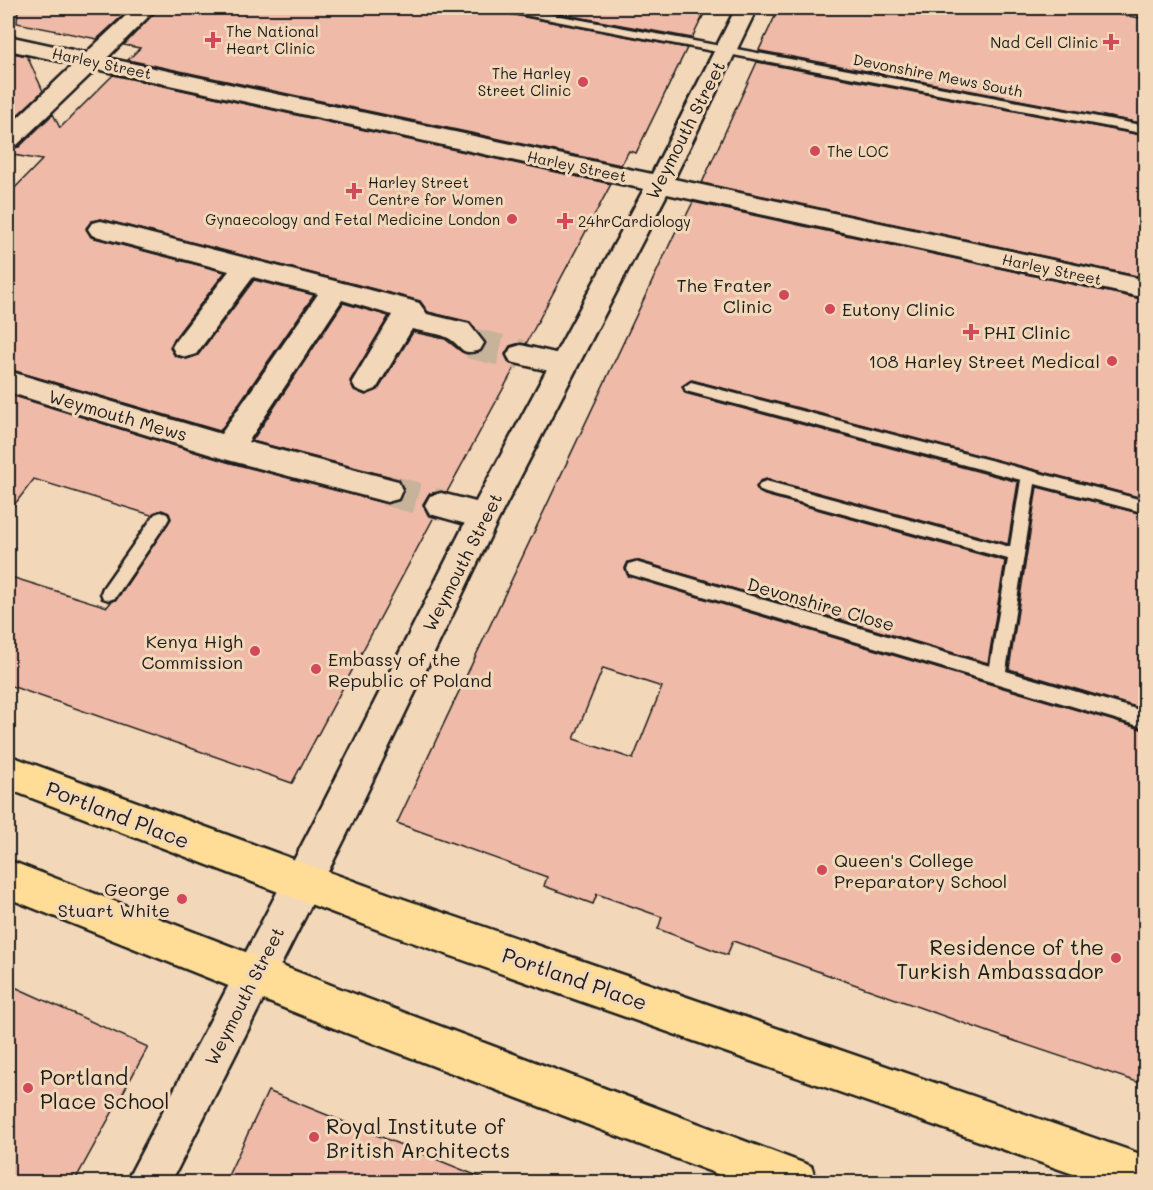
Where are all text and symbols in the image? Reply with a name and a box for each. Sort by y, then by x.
place label: The National Heart Clinic [226,21,319,58]
marker: The National Heart Clinic [204,31,222,49]
place label: Nad Cell Clinic [990,32,1098,52]
marker: Nad Cell Clinic [1102,33,1120,51]
street label: Harley Street [51,43,153,83]
street label: Devonshire Mews South [852,49,1024,101]
street label: Weymouth Street [640,57,730,203]
place label: The Harley Street Clinic [478,63,571,100]
marker: The Harley Street Clinic [576,75,590,89]
place label: The LOC [827,141,889,161]
marker: The LOC [808,144,822,158]
street label: Harley Street [526,146,628,186]
place label: Harley Street Centre for Women [368,172,503,209]
marker: Harley Street Centre for Women [345,182,363,200]
place label: Gynaecology and Fetal Medicine London [205,209,500,229]
place label: 24hrCardiology [578,211,691,231]
marker: Gynaecology and Fetal Medicine London [505,212,519,226]
marker: 24hrCardiology [556,212,574,230]
street label: Harley Street [1001,249,1103,289]
place label: The Frater Clinic [677,273,772,318]
marker: The Frater Clinic [777,288,791,302]
place label: Eutony Clinic [842,297,955,321]
marker: Eutony Clinic [823,302,837,316]
place label: PHI Clinic [984,320,1070,344]
marker: PHI Clinic [962,323,980,341]
place label: 108 Harley Street Medical [869,349,1100,373]
marker: 108 Harley Street Medical [1105,354,1119,368]
street label: Weymouth Mews [46,384,190,446]
street label: Weymouth Street [417,489,507,635]
street label: Devonshire Close [745,572,897,636]
place label: Kenya High Commission [142,629,243,674]
marker: Kenya High Commission [248,644,262,658]
place label: Embassy of the Republic of Poland [328,647,492,692]
marker: Embassy of the Republic of Poland [309,662,323,676]
street label: Portland Place [42,774,194,854]
place label: Queen's College Preparatory School [834,848,1007,893]
marker: Queen's College Preparatory School [815,863,829,877]
place label: George Stuart White [58,877,170,922]
marker: George Stuart White [175,892,189,906]
street label: Weymouth Street [199,923,289,1069]
place label: Residence of the Turkish Ambassador [896,933,1104,984]
street label: Portland Place [499,941,651,1015]
marker: Residence of the Turkish Ambassador [1109,951,1123,965]
place label: Portland Place School [40,1063,169,1114]
marker: Portland Place School [21,1081,35,1095]
place label: Royal Institute of British Architects [326,1112,510,1163]
marker: Royal Institute of British Architects [307,1130,321,1144]

